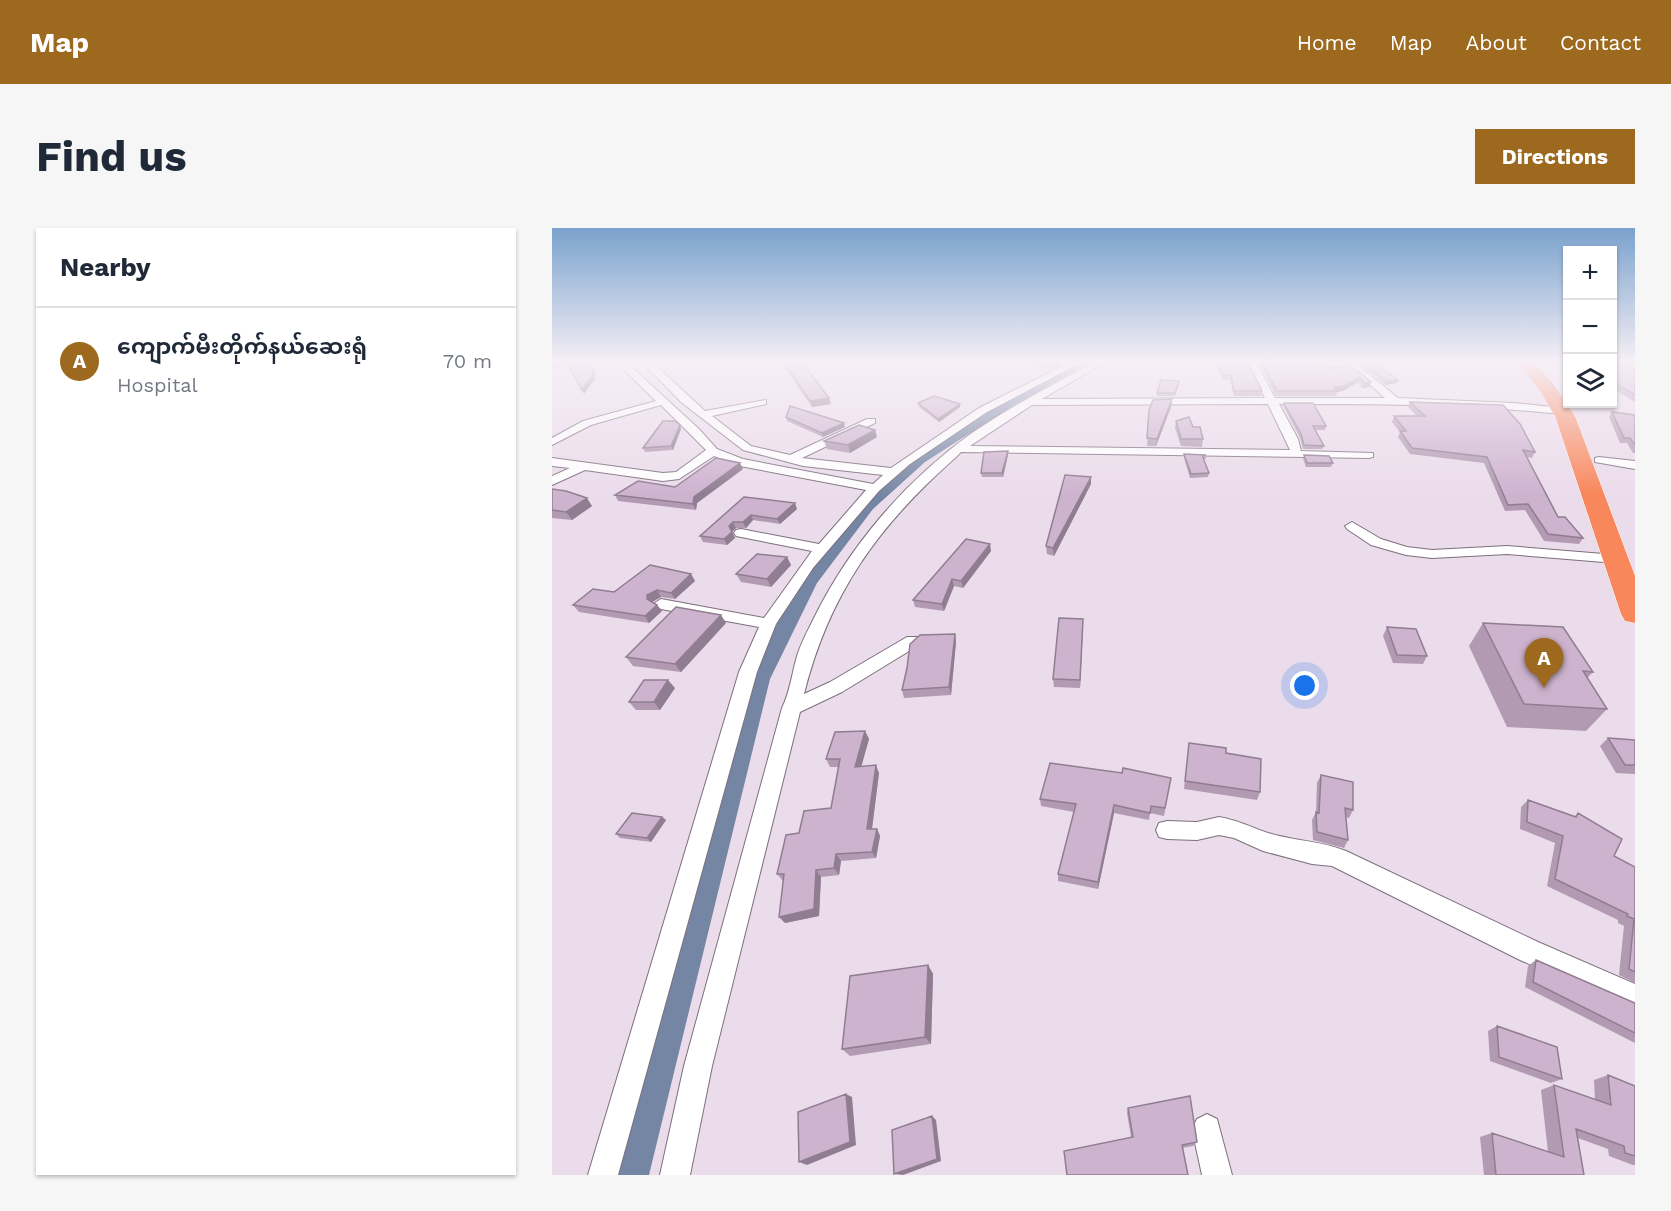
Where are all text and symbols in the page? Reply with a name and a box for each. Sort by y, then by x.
text: Map [30,26,89,59]
text: Home [1297,30,1357,55]
text: Map [1390,30,1433,55]
text: About [1466,30,1527,55]
text: Contact [1560,30,1641,55]
button: Directions [1475,129,1635,184]
text: Find us [36,132,187,181]
map controls [1563,246,1617,408]
button: + [1563,246,1617,300]
text: Nearby [60,252,151,282]
button: − [1563,300,1617,354]
text: ကျောက်မီးတိုက်နယ်ဆေးရုံ [117,334,367,359]
text: A [73,349,86,373]
text: 70 m [443,349,492,373]
button: layers [1563,354,1617,408]
text: Hospital [117,373,198,397]
pin: A [1524,638,1564,688]
your location [1290,671,1319,700]

